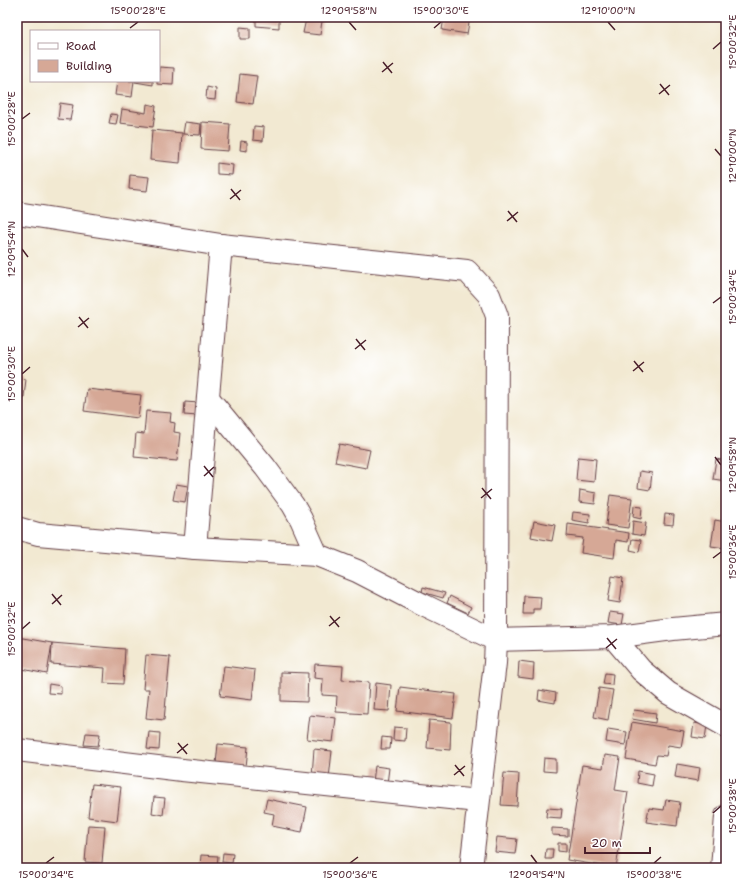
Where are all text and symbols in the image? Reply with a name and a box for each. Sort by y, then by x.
text: 15°00'28"E [110,4,166,17]
text: 12°09'58"N [321,4,377,17]
text: 15°00'30"E [413,4,469,17]
text: 12°10'00"N [581,4,635,17]
text: 15°00'32"E [726,14,739,70]
legend [30,30,160,82]
text: Road [66,38,97,54]
text: Building [66,58,112,74]
text: 15°00'28"E [5,91,18,147]
text: 12°10'00"N [726,129,739,183]
text: 12°09'54"N [5,221,18,277]
text: 15°00'34"E [726,269,739,325]
text: 15°00'30"E [5,346,18,402]
text: 12°09'58"N [726,437,739,493]
text: 15°00'36"E [726,525,739,580]
text: 15°00'32"E [5,601,18,657]
text: 15°00'38"E [726,778,739,834]
scale bar [585,829,650,855]
text: 20 m [591,835,622,851]
text: 15°00'34"E [18,868,74,881]
text: 15°00'36"E [323,868,378,881]
text: 12°09'54"N [509,868,565,881]
text: 15°00'38"E [626,868,682,881]

